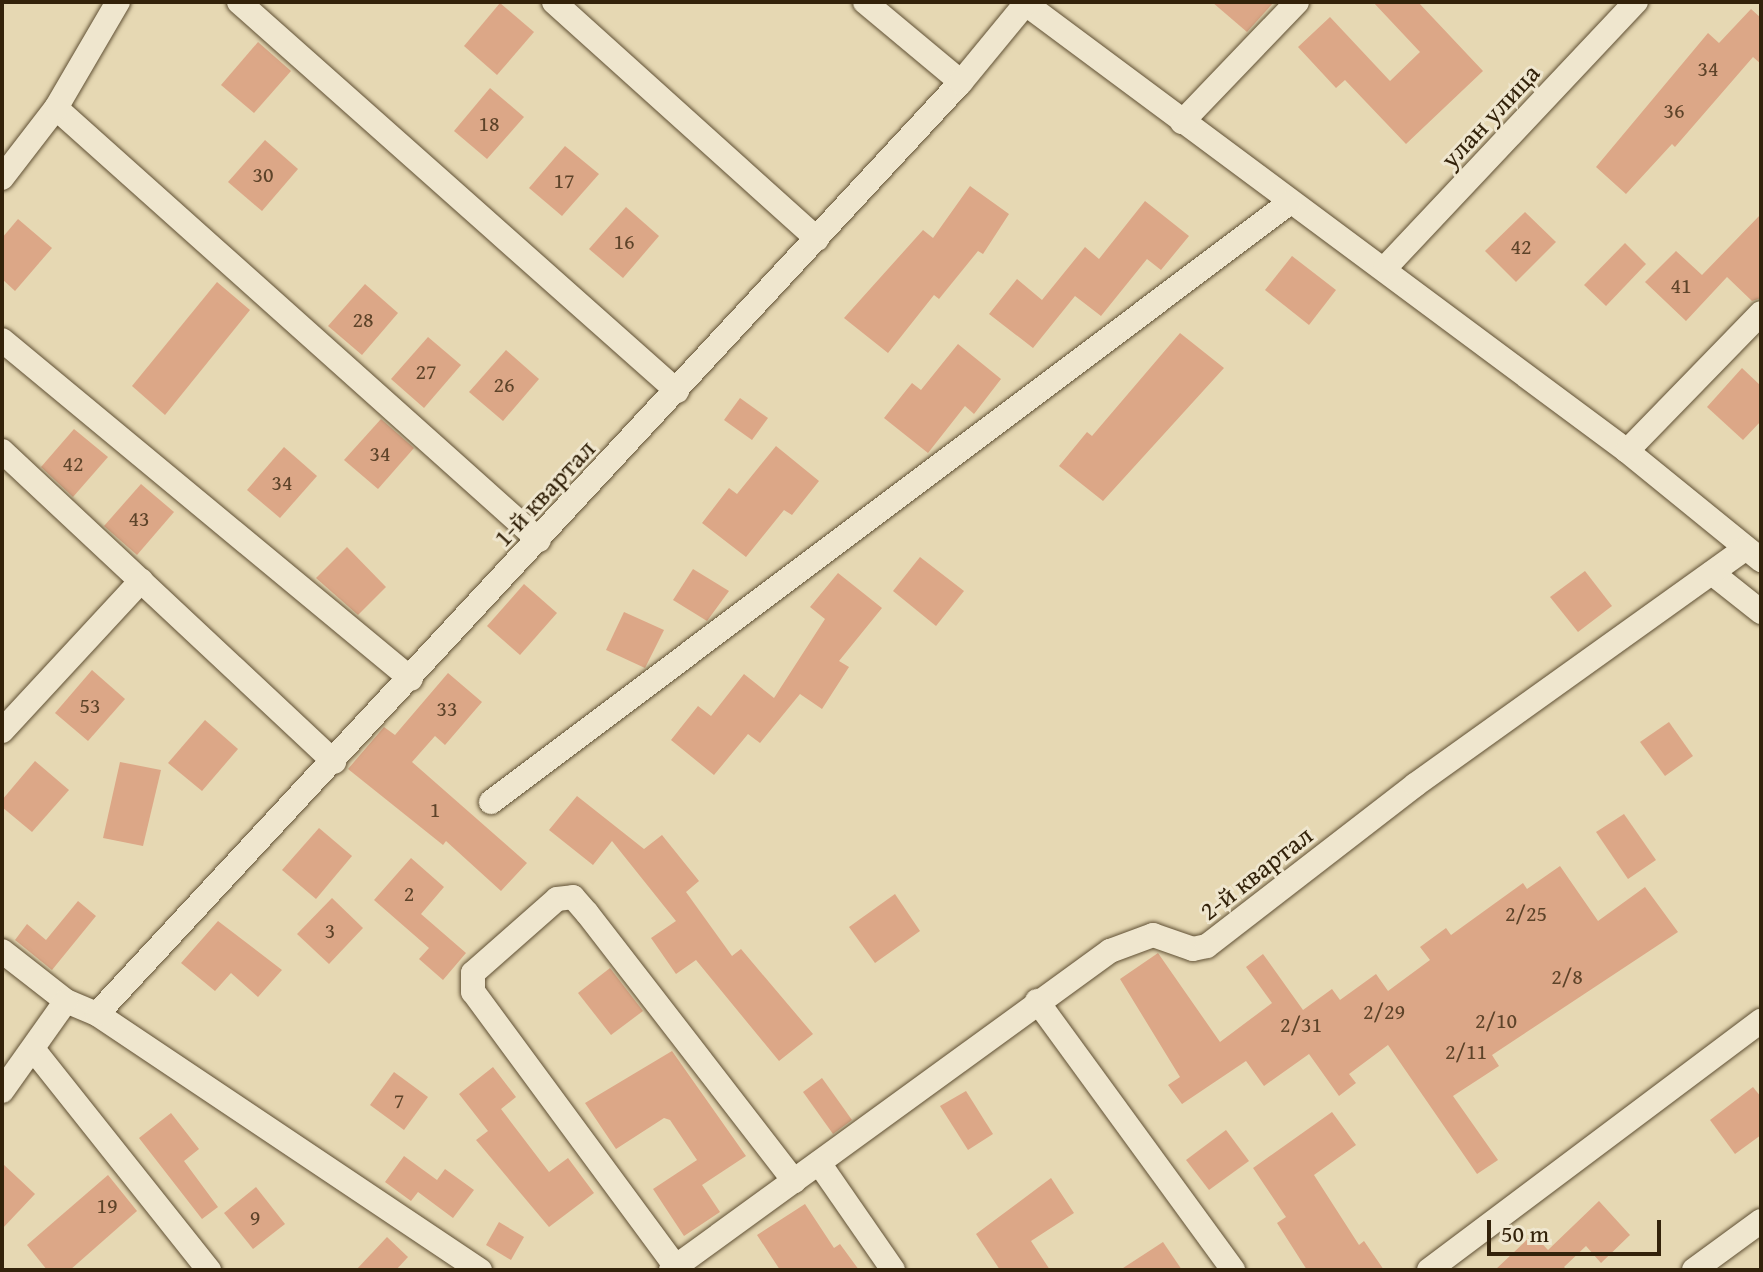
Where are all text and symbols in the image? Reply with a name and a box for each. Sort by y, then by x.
house number: 34 [1697,56,1719,82]
street label: улан улица [1434,57,1546,175]
house number: 36 [1663,98,1685,124]
house number: 18 [478,111,500,137]
house number: 30 [252,162,274,188]
house number: 17 [553,168,575,194]
house number: 16 [613,229,635,255]
house number: 42 [1510,234,1532,260]
house number: 41 [1670,273,1692,299]
house number: 28 [352,307,374,333]
house number: 27 [415,359,437,385]
house number: 26 [493,372,515,398]
street label: 1-й квартал [487,433,601,553]
house number: 34 [369,441,391,467]
house number: 42 [62,451,84,477]
house number: 34 [271,470,293,496]
house number: 43 [128,506,150,532]
house number: 53 [79,693,101,719]
house number: 33 [436,696,458,722]
house number: 1 [430,797,440,823]
street label: 2-й квартал [1193,819,1319,927]
house number: 2 [404,881,414,907]
house number: 2/25 [1505,901,1547,927]
house number: 3 [325,918,335,944]
house number: 2/8 [1551,964,1583,990]
house number: 2/29 [1363,999,1405,1025]
house number: 2/10 [1475,1008,1517,1034]
house number: 2/31 [1280,1012,1322,1038]
house number: 2/11 [1445,1039,1487,1065]
house number: 7 [394,1088,404,1114]
house number: 19 [96,1193,118,1219]
scale bar [1491,1204,1665,1254]
house number: 9 [250,1205,260,1231]
text: 50 m [1501,1216,1549,1251]

